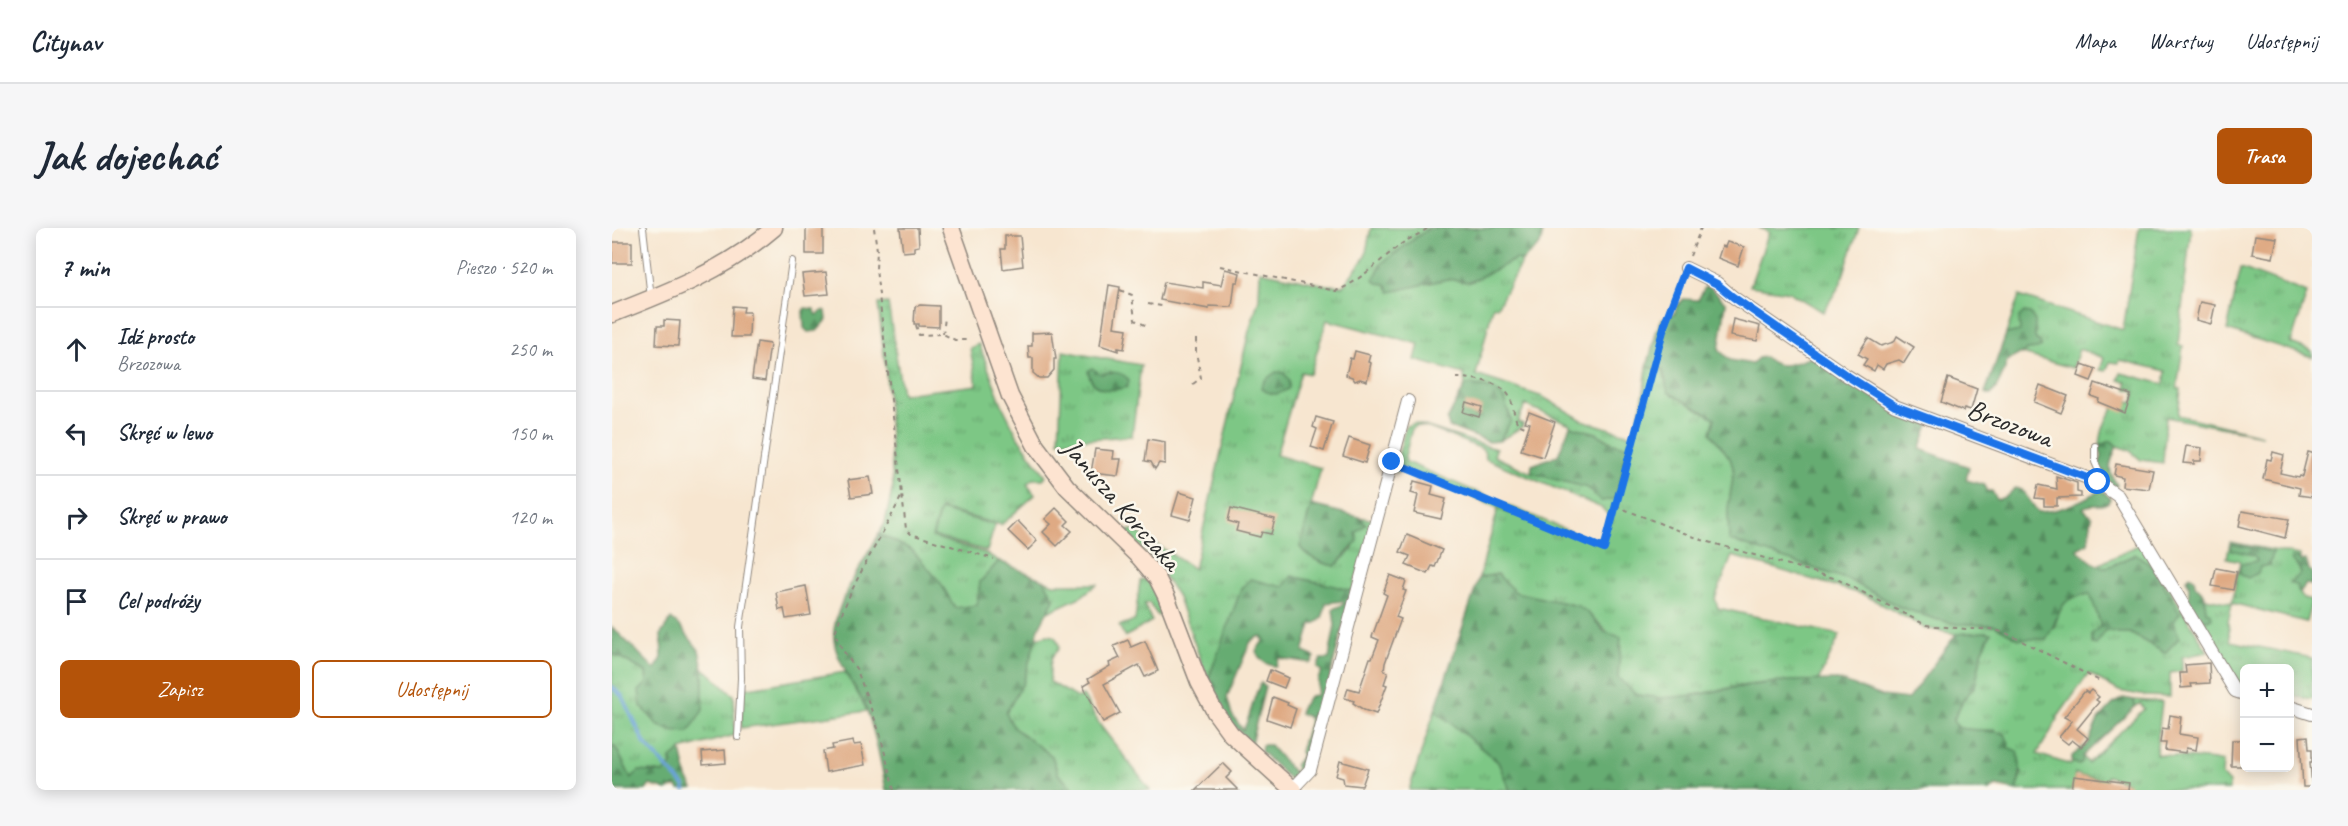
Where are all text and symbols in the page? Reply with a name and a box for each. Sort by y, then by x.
text: Citynav [30,24,101,59]
text: Mapa [2075,28,2116,54]
text: Warstwy [2149,28,2213,54]
text: Udostępnij [2246,28,2318,54]
button: Trasa [2217,128,2312,184]
text: Jak dojechać [36,130,217,183]
text: 7 min [60,251,110,284]
text: Pieszo · 520 m [456,255,552,280]
text: Idź prosto [117,323,194,351]
icon: ahead [60,333,93,366]
text: 250 m [509,337,552,362]
text: Brzozowa [117,351,180,376]
street label: Brzozowa [1963,391,2060,456]
icon: left [60,417,93,450]
text: Skręć w lewo [117,419,212,447]
text: 150 m [509,421,552,446]
street label: Janusza Korczaka [1054,429,1191,579]
route end [1378,448,1404,474]
route start [2084,468,2110,494]
icon: right [60,501,93,534]
text: Skręć w prawo [117,503,226,531]
text: 120 m [509,505,552,530]
icon: arrive [60,585,93,618]
text: Cel podróży [117,587,200,615]
button: Zapisz [60,660,300,718]
button: Udostępnij [312,660,552,718]
map controls [2240,664,2294,772]
button: + [2240,664,2294,718]
button: − [2240,718,2294,772]

